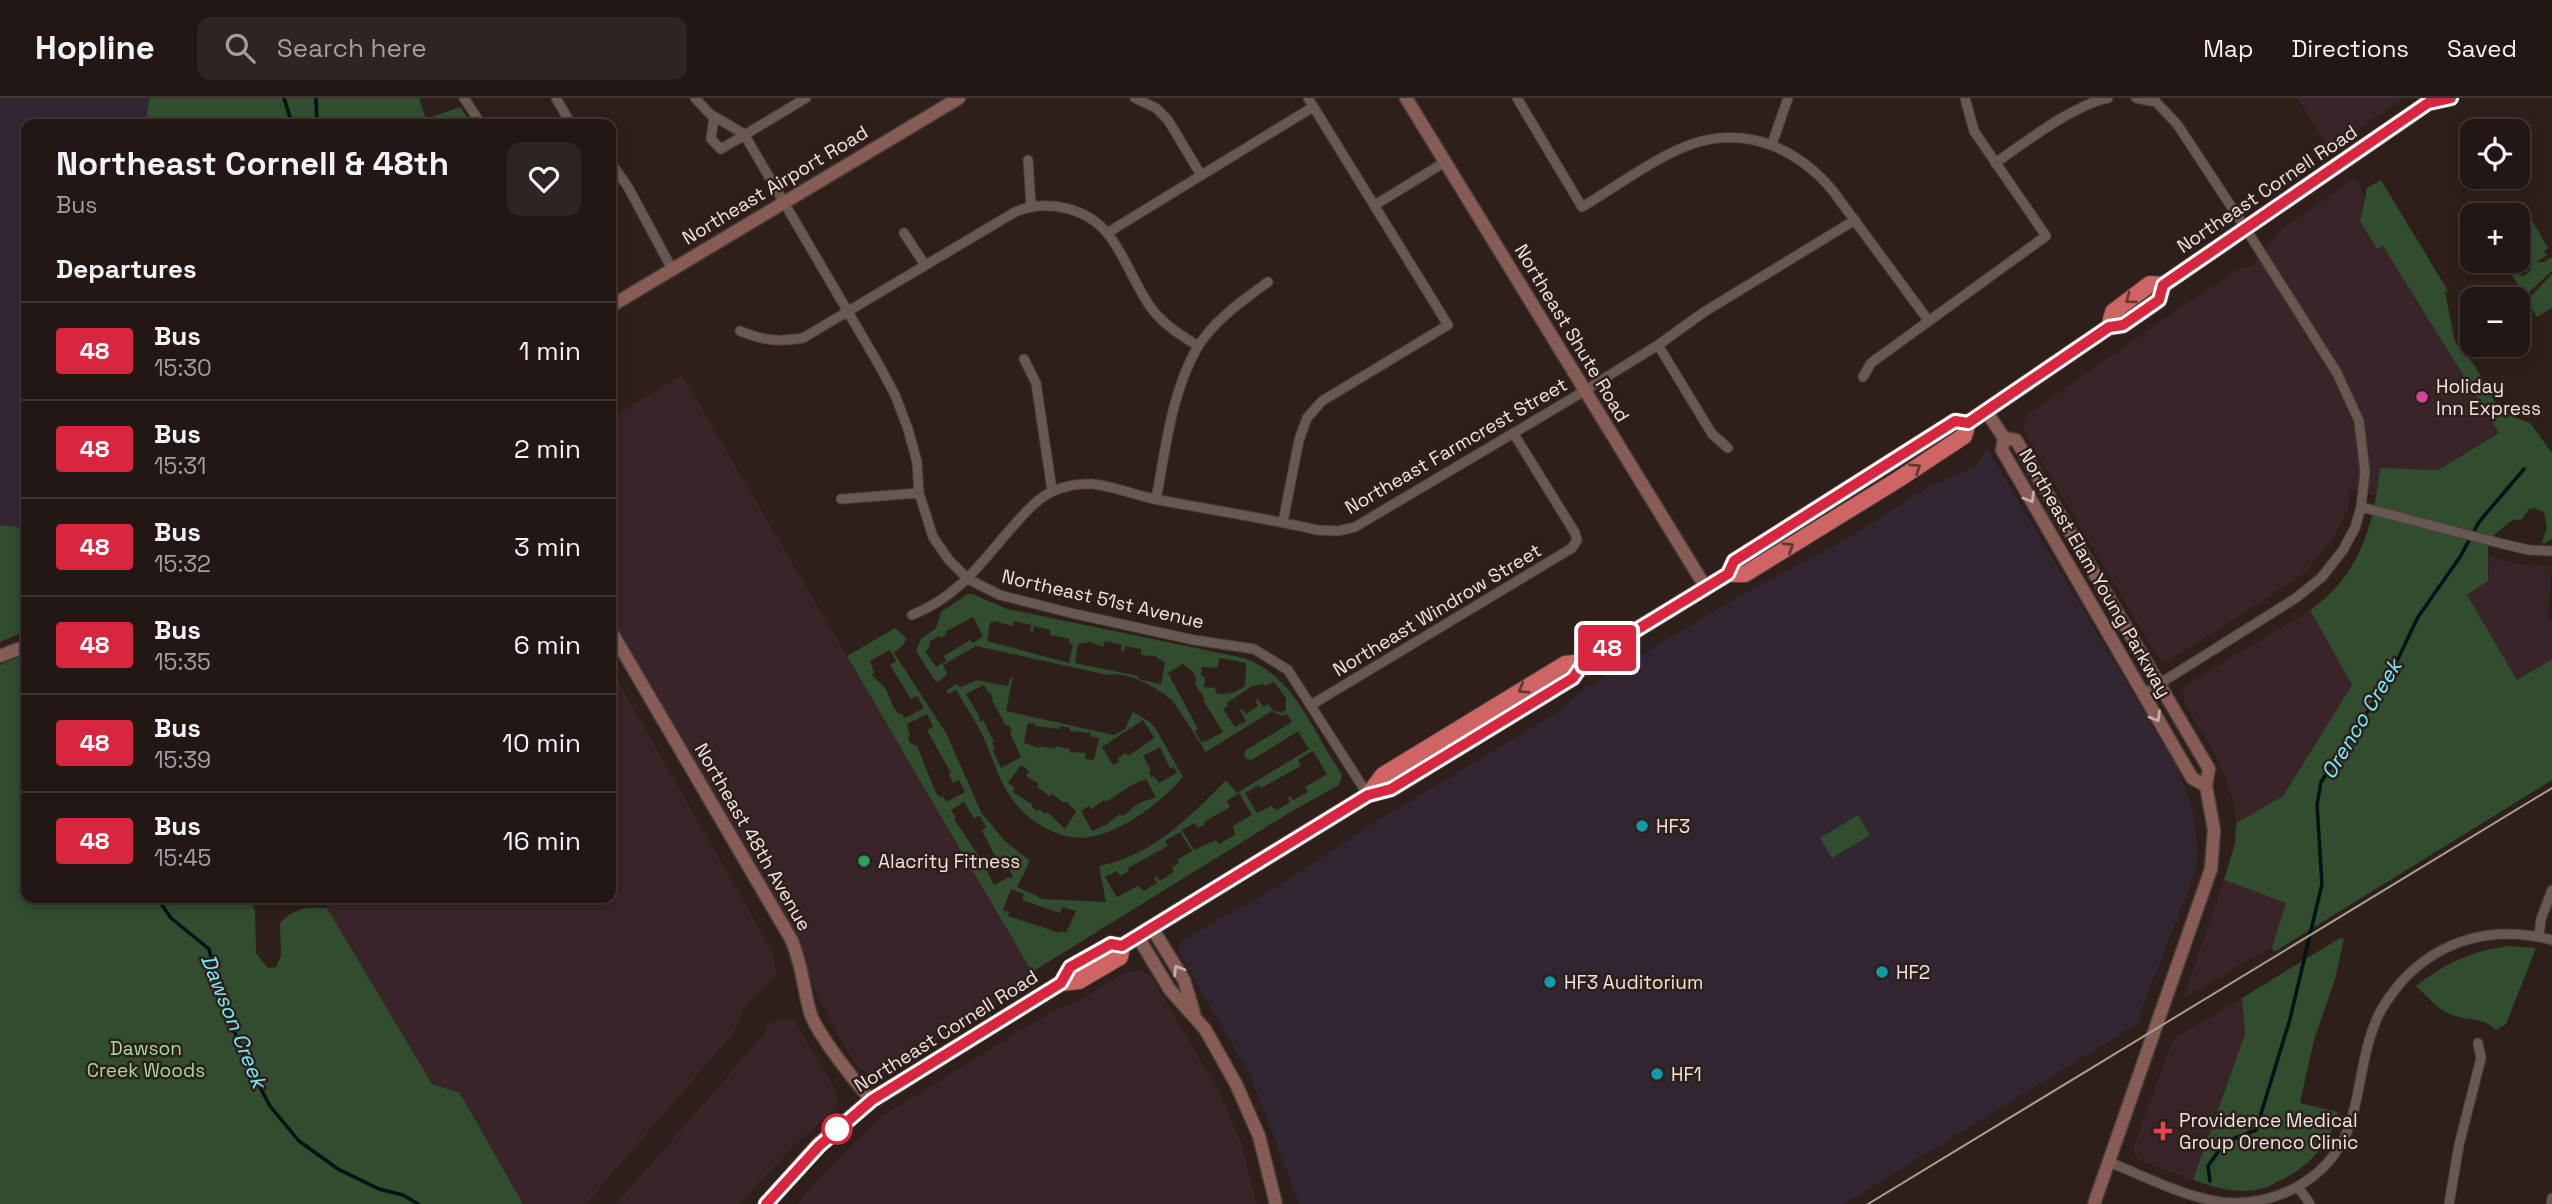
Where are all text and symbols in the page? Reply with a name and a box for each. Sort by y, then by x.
search box [197,17,687,80]
text: Hopline [35,27,155,69]
icon: search [221,29,259,67]
text: Search here [277,31,427,65]
text: Map [2203,33,2253,64]
text: Directions [2291,33,2409,64]
text: Saved [2447,33,2517,64]
street label: Northeast Cornell Road [2172,119,2362,259]
map controls [2460,119,2530,357]
button: locate [2460,119,2530,189]
street label: Northeast Airport Road [678,120,872,250]
button: heart [507,142,581,216]
text: Northeast Cornell & 48th [56,143,449,185]
text: Bus [56,190,97,220]
button: + [2460,203,2530,273]
street label: Northeast Shute Road [1509,239,1635,427]
text: Departures [56,252,197,286]
button: − [2460,287,2530,357]
one-way arrow [2125,291,2138,303]
text: Bus [154,319,201,353]
text: 1 min [519,334,581,368]
text: 48 [80,335,109,366]
text: 15:30 [154,353,212,383]
street label: Northeast Farmcrest Street [1340,372,1572,520]
place label: Holiday Inn Express [2436,374,2541,421]
marker: Holiday Inn Express [2414,389,2430,405]
text: Bus [154,417,201,451]
text: 2 min [514,432,581,466]
text: 48 [80,433,109,464]
street label: Northeast Elam Young Parkway [2013,444,2177,702]
text: 15:31 [154,451,206,481]
one-way arrow [1909,463,1922,476]
one-way arrow [2022,491,2035,504]
text: Bus [154,515,201,549]
text: 3 min [514,530,581,564]
text: 48 [80,531,109,562]
street label: Northeast Windrow Street [1328,538,1546,682]
one-way arrow [1781,543,1794,556]
text: 15:32 [154,549,211,579]
street label: Northeast 51st Avenue [999,564,1207,634]
text: Bus [154,613,201,647]
line badge: 48 [1576,625,1638,671]
text: 6 min [514,628,581,662]
text: 48 [80,629,109,660]
text: 48 [1592,632,1622,663]
text: 15:35 [154,647,211,677]
water label: Orenco Creek [2315,652,2409,784]
one-way arrow [1517,681,1530,694]
one-way arrow [2148,709,2161,722]
text: Bus [154,711,201,745]
text: 10 min [502,726,581,760]
text: 48 [80,727,109,758]
street label: Northeast 48th Avenue [689,738,817,936]
text: 15:39 [154,745,211,775]
text: Bus [154,809,201,843]
place label: HF3 [1656,814,1690,839]
marker: HF3 [1634,818,1650,834]
text: 16 min [503,824,581,858]
text: 48 [80,825,109,856]
text: 15:45 [154,843,211,873]
place label: Alacrity Fitness [878,849,1020,874]
marker: Alacrity Fitness [856,853,872,869]
water label: Dawson Creek [195,950,274,1094]
place label: HF2 [1896,960,1930,985]
street label: Northeast Cornell Road [849,964,1043,1098]
marker: HF2 [1874,964,1890,980]
one-way arrow [1173,965,1186,978]
place label: HF3 Auditorium [1564,970,1703,995]
marker: HF3 Auditorium [1542,974,1558,990]
park label: Dawson Creek Woods [87,1036,205,1083]
place label: HF1 [1671,1062,1702,1087]
marker: HF1 [1649,1066,1665,1082]
place label: Providence Medical Group Orenco Clinic [2179,1108,2358,1155]
unlabelled marker [822,1114,852,1144]
marker: Providence Medical Group Orenco Clinic [2153,1121,2173,1141]

